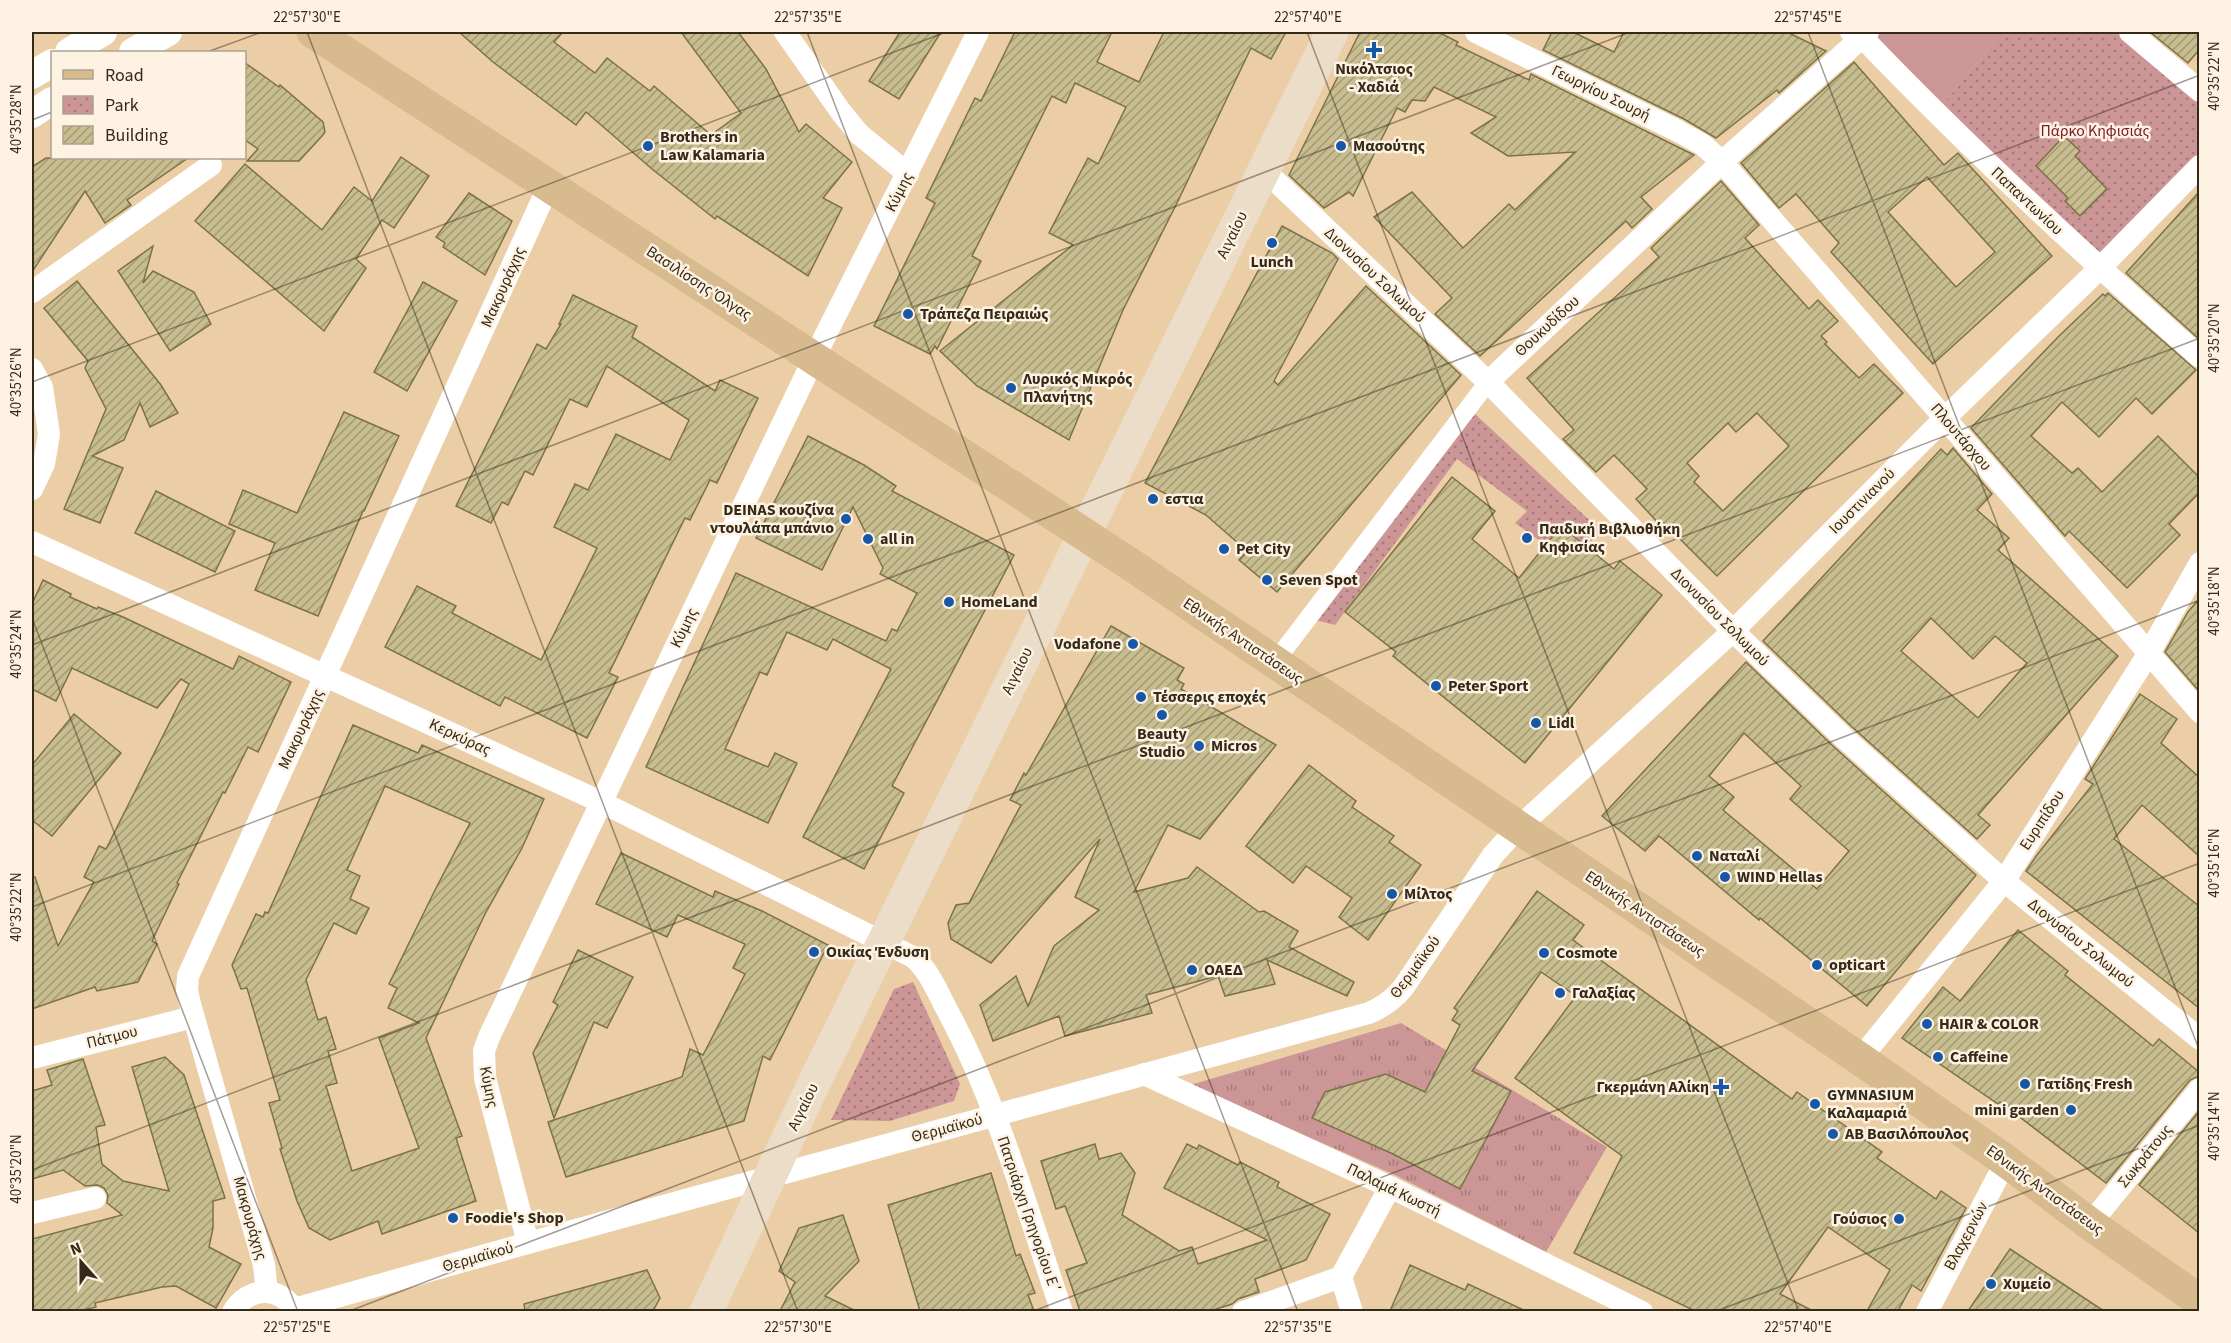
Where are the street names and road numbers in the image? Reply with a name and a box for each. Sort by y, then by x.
street label: Γεωργίου Σουρή [1548,60,1654,126]
street label: Παπαντωνίου [1986,162,2068,240]
street label: Κύμης [880,168,918,216]
street label: Αιγαίου [1211,208,1253,262]
street label: Διονυσίου Σολωμού [1319,222,1431,328]
street label: Βασιλίσσης Όλγας [642,241,756,325]
street label: Μακρυράχης [475,243,531,331]
street label: Θουκυδίδου [1510,290,1584,362]
street label: Πλουτάρχου [1925,398,1997,476]
street label: Ιουστινιανού [1824,463,1900,539]
street label: Διονυσίου Σολωμού [1666,563,1774,671]
street label: Εθνικής Αντιστάσεως [1179,593,1307,689]
street label: Κύμης [665,604,703,652]
street label: Αιγαίου [996,644,1038,698]
street label: Μακρυράχης [273,685,329,773]
street label: Κερκύρας [426,713,495,761]
street label: Ευριπίδου [2014,786,2070,854]
street label: Εθνικής Αντιστάσεως [1581,866,1709,962]
street label: Διονυσίου Σολωμού [2023,893,2139,993]
street label: Θερμαϊκού [1385,931,1445,1003]
street label: Πάτμου [84,1020,140,1054]
street label: Κύμης [474,1064,504,1110]
street label: Αιγαίου [782,1080,824,1134]
street label: Θερμαϊκού [909,1108,985,1148]
street label: Σωκράτους [2113,1120,2177,1192]
street label: Πατριάρχη Γρηγορίου Ε΄ [992,1133,1066,1297]
street label: Εθνικής Αντιστάσεως [1982,1140,2108,1240]
street label: Παλαμά Κωστή [1343,1158,1445,1222]
street label: Μακρυράχης [228,1174,272,1263]
street label: Βλαχερνών [1939,1197,1994,1274]
street label: Θερμαϊκού [440,1236,516,1278]

